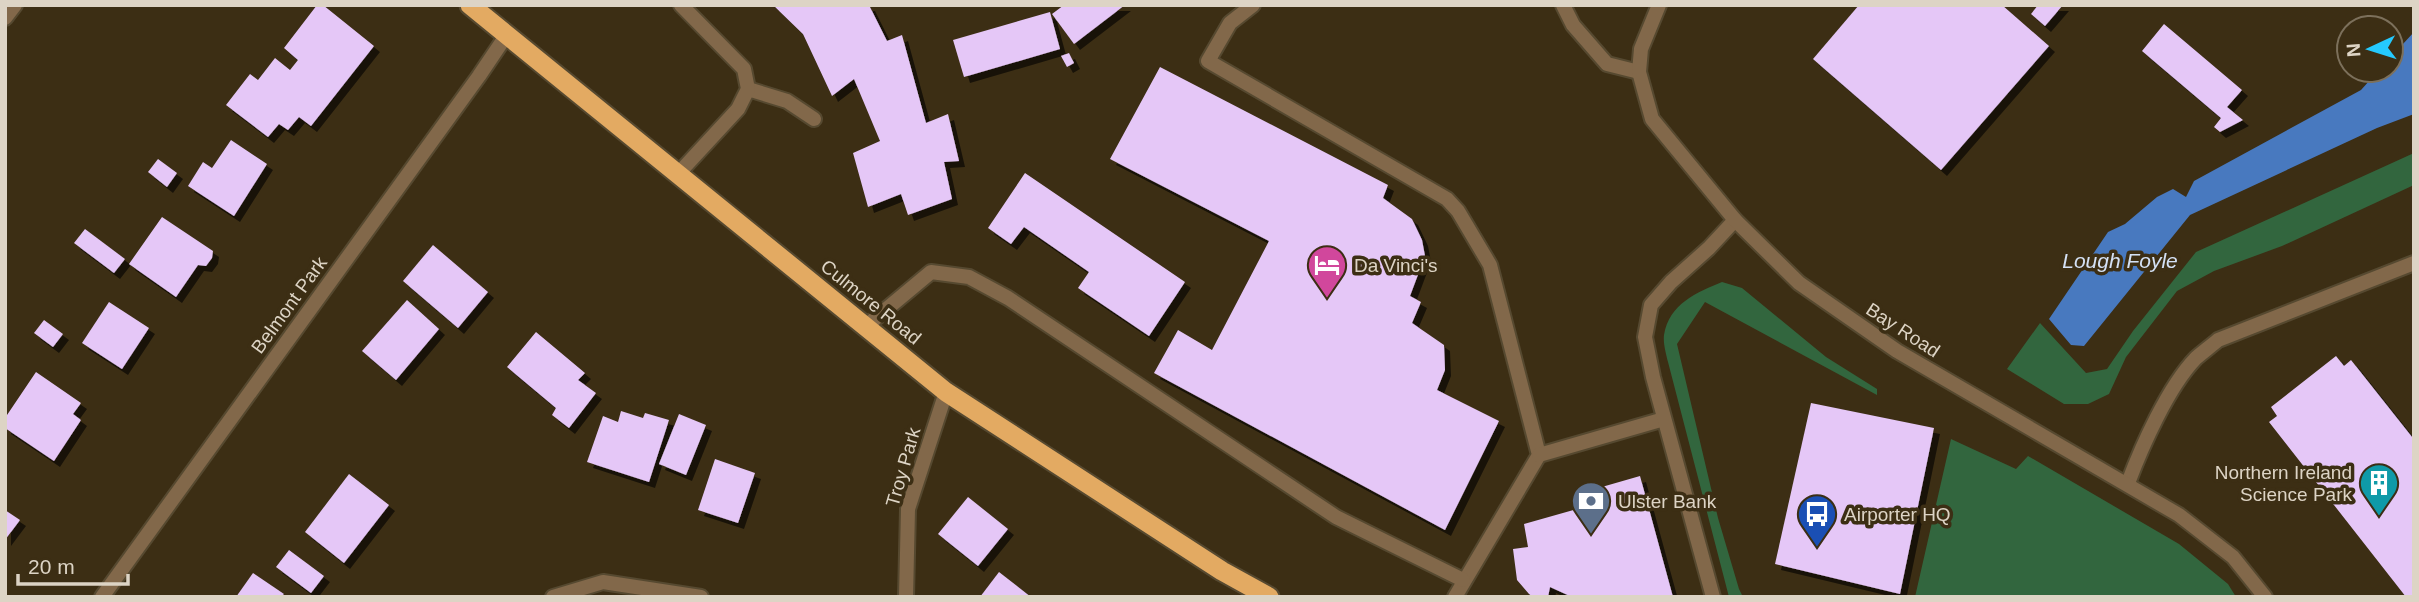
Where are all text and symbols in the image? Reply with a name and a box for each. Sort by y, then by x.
north arrow [2335,14,2405,84]
text: N [2343,43,2364,58]
hotel icon: Da Vinci's [1306,244,1348,299]
water label: Lough Foyle [2062,249,2178,272]
street label: Belmont Park [247,252,331,357]
street label: Culmore Road [817,255,925,349]
place label: Da Vinci's [1354,255,1438,276]
street label: Bay Road [1862,298,1944,362]
street label: Troy Park [882,424,924,509]
place label: Northern Ireland Science Park [2215,462,2352,505]
building icon: Northern Ireland Science Park [2358,462,2400,517]
bank icon: Ulster Bank [1570,480,1612,535]
place label: Ulster Bank [1618,491,1717,512]
bus stop icon: Airporter HQ [1796,493,1838,548]
place label: Airporter HQ [1844,504,1951,525]
scale bar [18,542,128,586]
text: 20 m [28,555,75,578]

